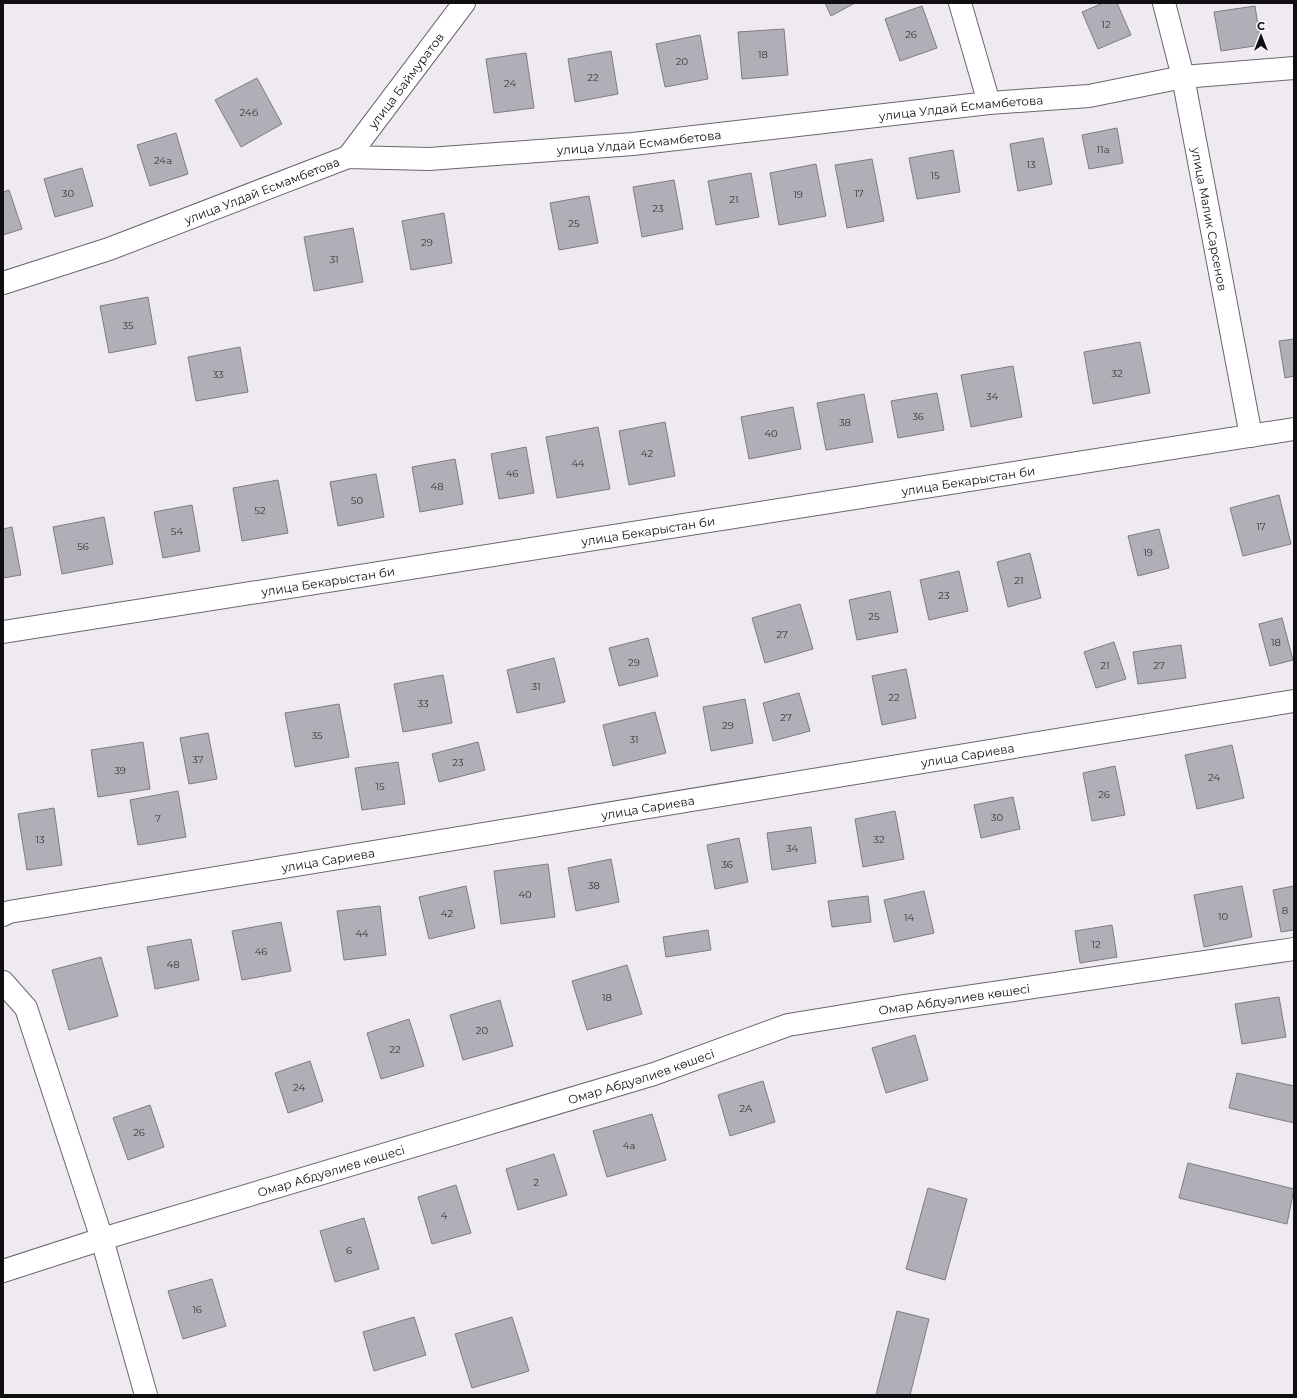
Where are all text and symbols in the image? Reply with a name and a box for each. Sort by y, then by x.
north arrow [1241,16,1281,56]
house number: 12 [1101,18,1111,31]
text: С [1257,19,1265,33]
house number: 26 [905,28,917,41]
street label: улица Баймуратов [364,29,447,132]
house number: 18 [758,48,768,61]
house number: 20 [676,55,689,68]
house number: 22 [587,71,599,84]
house number: 24 [504,77,516,90]
street label: улица Улдай Есмамбетова [877,92,1044,123]
house number: 24б [240,106,259,119]
street label: улица Улдай Есмамбетова [555,126,722,157]
house number: 11a [1096,143,1110,156]
street label: улица Малик Сарсенов [1189,145,1231,292]
house number: 24а [154,154,172,167]
street label: улица Улдай Есмамбетова [181,154,342,227]
house number: 13 [1026,158,1036,171]
house number: 15 [930,169,940,182]
house number: 30 [62,187,75,200]
house number: 17 [854,187,864,200]
house number: 19 [793,188,803,201]
house number: 21 [729,193,739,206]
house number: 23 [652,202,664,215]
house number: 25 [568,217,580,230]
house number: 29 [421,236,433,249]
house number: 31 [329,253,339,266]
house number: 35 [122,319,134,332]
house number: 32 [1111,367,1123,380]
house number: 33 [212,368,224,381]
house number: 34 [986,390,999,403]
house number: 36 [912,410,924,423]
house number: 38 [839,416,851,429]
house number: 40 [764,427,778,440]
house number: 42 [641,447,653,460]
house number: 44 [571,457,585,470]
street label: улица Бекарыстан би [899,462,1036,498]
house number: 46 [506,467,518,480]
house number: 48 [430,480,444,493]
house number: 50 [351,494,364,507]
house number: 52 [254,504,266,517]
street label: улица Бекарыстан би [579,513,716,549]
house number: 17 [1256,520,1266,533]
house number: 54 [171,525,184,538]
house number: 56 [77,540,89,553]
house number: 19 [1143,546,1153,559]
street label: улица Бекарыстан би [259,563,396,599]
house number: 21 [1014,574,1024,587]
house number: 23 [938,589,950,602]
house number: 25 [868,610,880,623]
house number: 27 [776,628,788,641]
house number: 18 [1271,636,1281,649]
house number: 29 [628,656,640,669]
house number: 21 [1100,659,1110,672]
house number: 27 [1153,659,1165,672]
house number: 31 [531,680,541,693]
house number: 22 [888,691,900,704]
house number: 33 [417,697,429,710]
house number: 27 [780,711,792,724]
house number: 29 [722,719,734,732]
house number: 35 [311,729,323,742]
house number: 31 [629,733,639,746]
street label: улица Сариева [919,740,1015,770]
house number: 37 [192,753,204,766]
house number: 23 [452,756,464,769]
house number: 39 [114,764,126,777]
house number: 24 [1208,771,1220,784]
house number: 15 [375,780,385,793]
house number: 26 [1098,788,1110,801]
street label: улица Сариева [599,792,696,822]
house number: 30 [991,811,1004,824]
house number: 7 [155,812,161,825]
house number: 13 [35,833,45,846]
house number: 32 [873,833,885,846]
house number: 34 [786,842,799,855]
street label: улица Сариева [279,845,376,875]
house number: 36 [721,858,733,871]
house number: 38 [588,879,600,892]
house number: 40 [518,888,532,901]
house number: 8 [1282,904,1288,917]
house number: 42 [441,907,453,920]
house number: 10 [1218,910,1228,923]
house number: 14 [904,911,914,924]
house number: 44 [355,927,369,940]
house number: 12 [1091,938,1101,951]
house number: 46 [255,945,267,958]
house number: 48 [166,958,180,971]
street label: Омар Абдуәлиев көшесі [877,980,1031,1018]
house number: 18 [602,991,612,1004]
house number: 20 [476,1024,489,1037]
house number: 22 [389,1043,401,1056]
street label: Омар Абдуәлиев көшесі [566,1045,716,1107]
house number: 24 [293,1081,305,1094]
house number: 2А [739,1102,753,1115]
house number: 26 [133,1126,145,1139]
house number: 4а [623,1139,635,1152]
street label: Омар Абдуәлиев көшесі [255,1141,406,1200]
house number: 2 [533,1176,539,1189]
house number: 4 [441,1209,448,1222]
house number: 6 [346,1244,352,1257]
house number: 16 [192,1303,202,1316]

